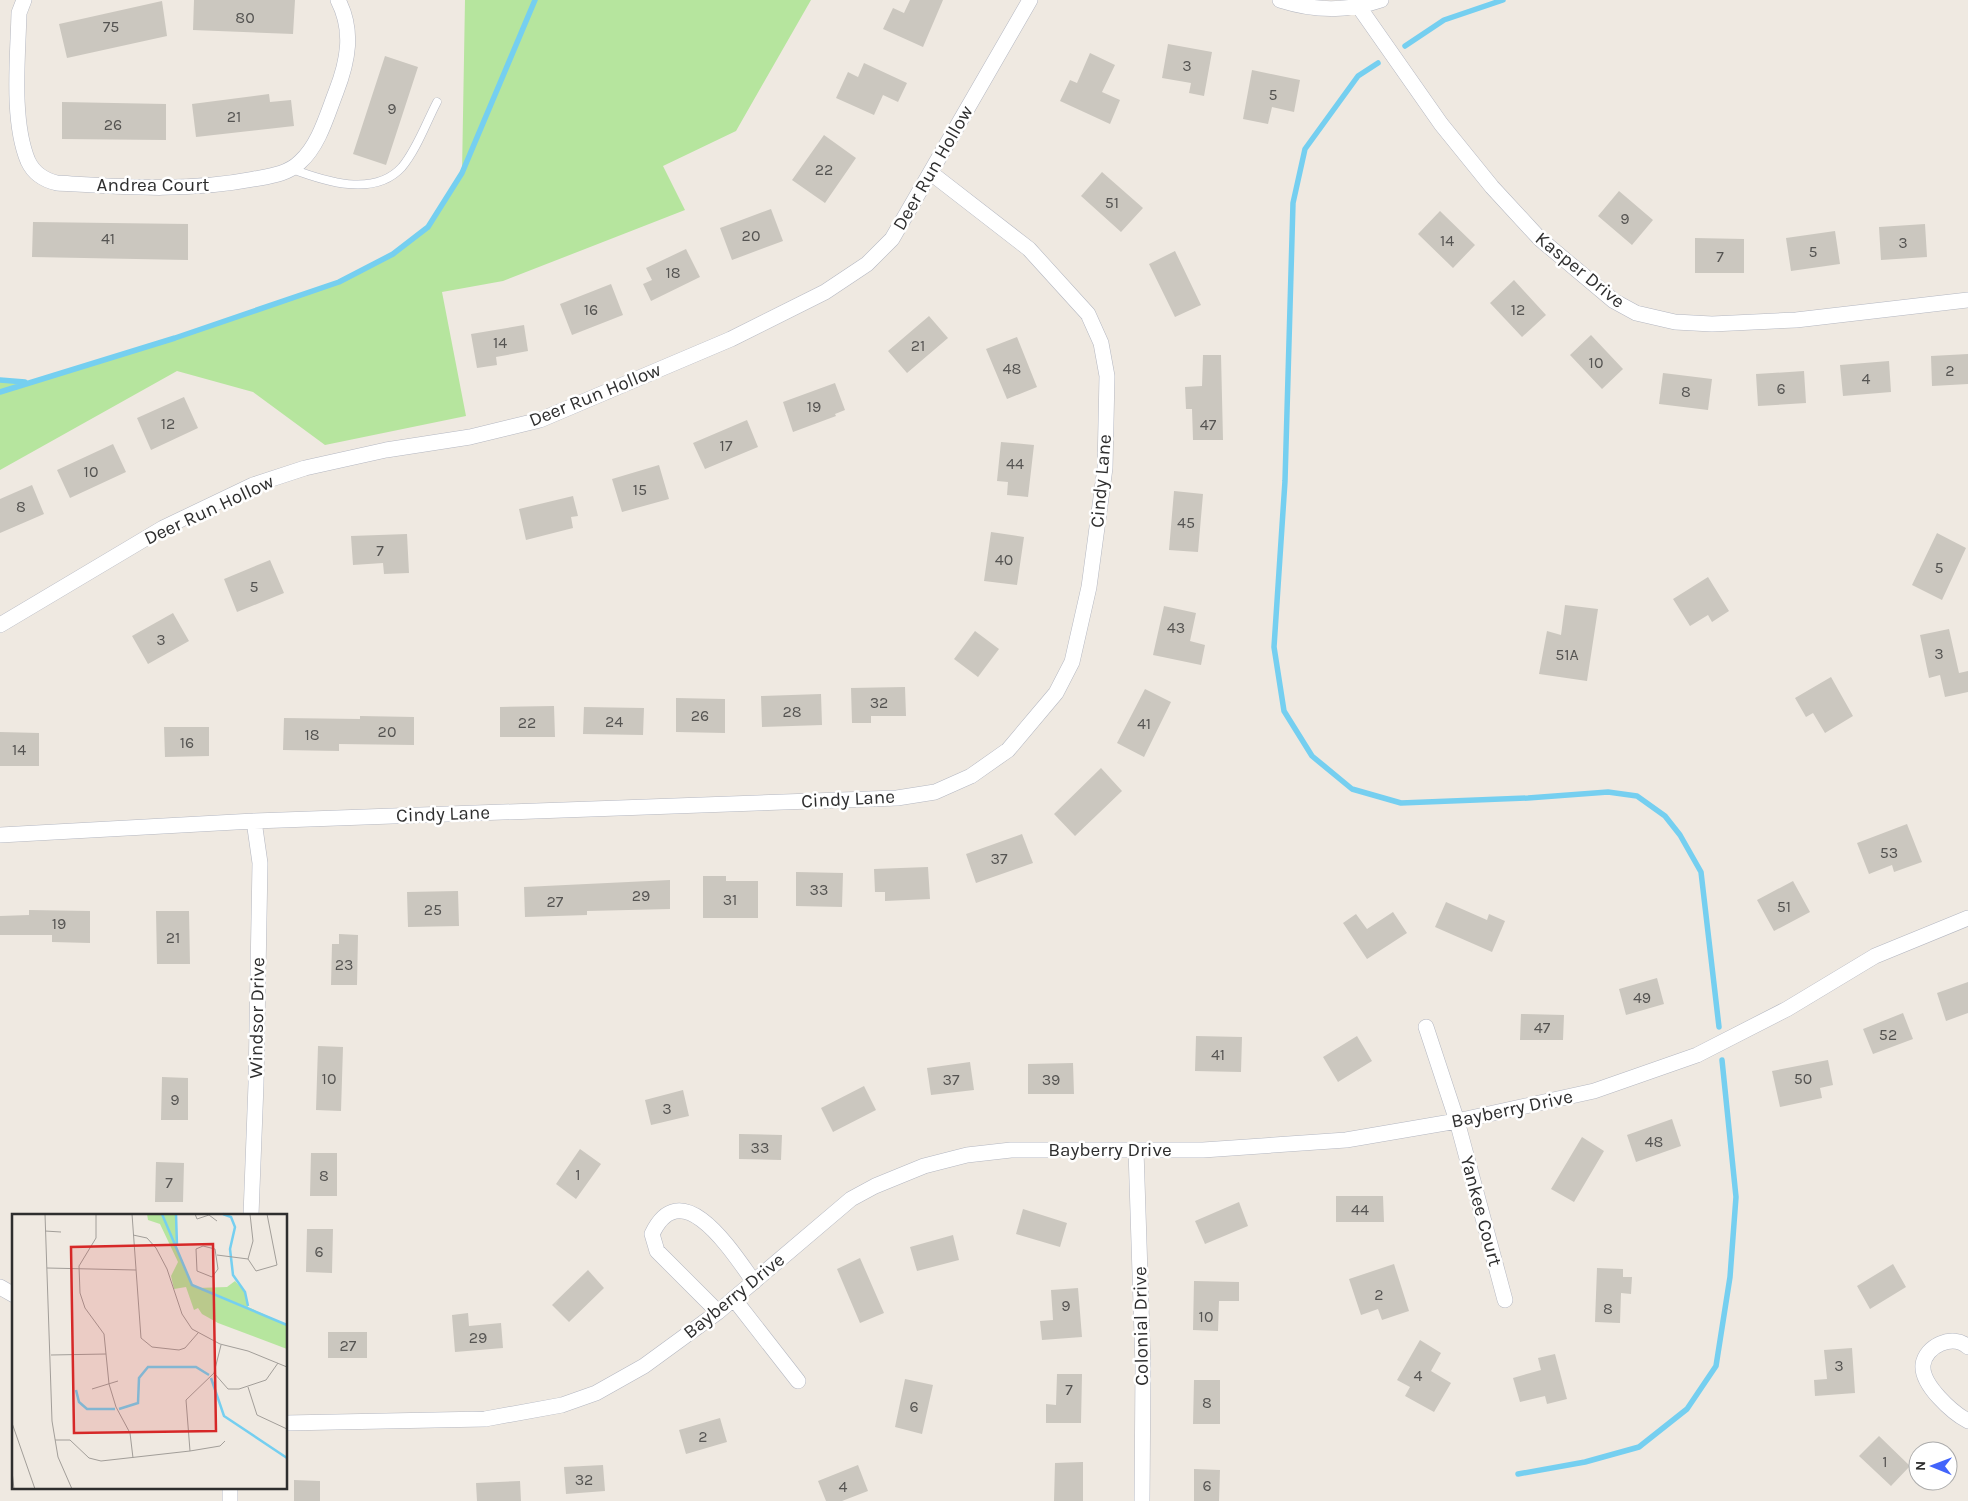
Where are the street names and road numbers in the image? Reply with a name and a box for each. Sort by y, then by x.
street label: Deer Run Hollow [888,101,978,234]
street label: Andrea Court [97,174,209,196]
street label: Kasper Drive [1531,227,1629,313]
street label: Deer Run Hollow [526,358,664,432]
street label: Cindy Lane [1086,433,1116,529]
street label: Deer Run Hollow [141,470,277,550]
street label: Cindy Lane [801,786,895,812]
street label: Cindy Lane [396,801,490,827]
street label: Windsor Drive [245,957,269,1079]
street label: Bayberry Drive [1449,1085,1575,1133]
street label: Bayberry Drive [1048,1139,1172,1161]
street label: Yankee Court [1456,1153,1506,1269]
street label: Bayberry Drive [679,1249,789,1343]
street label: Colonial Drive [1129,1266,1153,1386]

